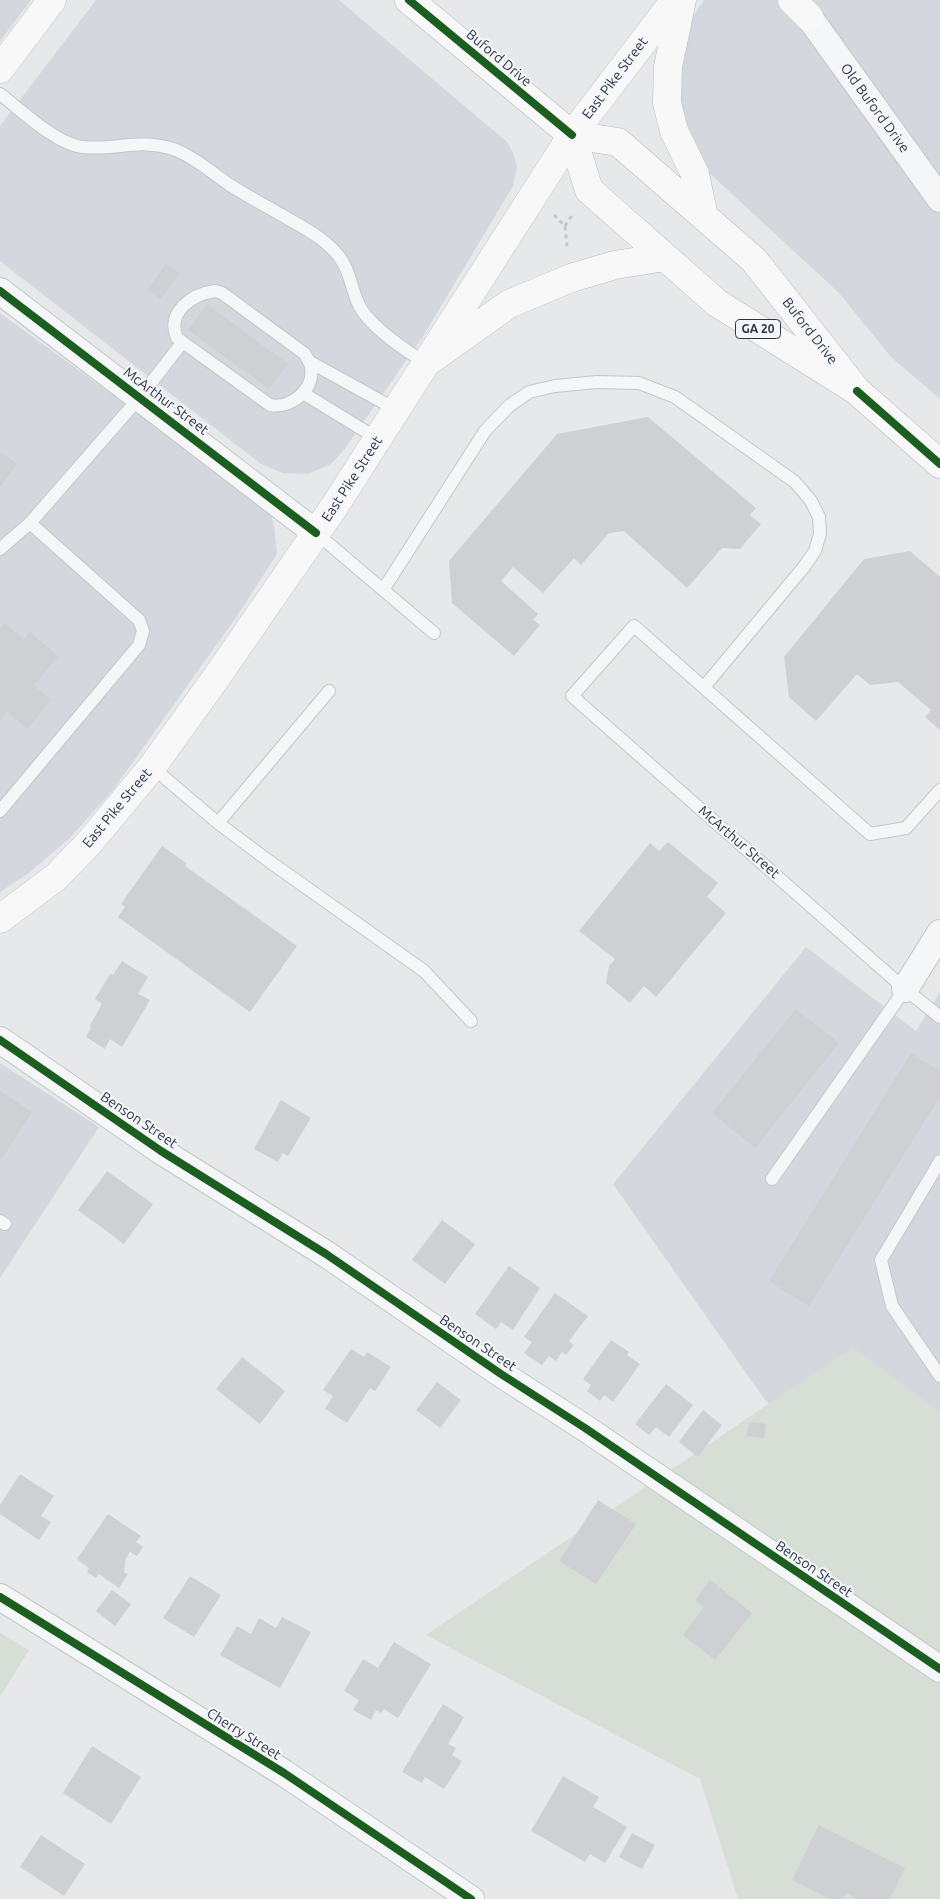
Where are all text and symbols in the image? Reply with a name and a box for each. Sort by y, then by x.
street label: Buford Drive [463,26,535,90]
street label: East Pike Street [579,34,651,122]
street label: Old Buford Drive [837,60,913,156]
street label: Buford Drive [779,294,841,368]
road number: GA 20 [736,320,780,338]
street label: McArthur Street [120,364,212,438]
street label: East Pike Street [318,433,386,525]
street label: East Pike Street [79,765,155,851]
street label: McArthur Street [695,802,783,882]
street label: Benson Street [97,1088,181,1152]
street label: Benson Street [436,1311,520,1375]
street label: Benson Street [772,1537,856,1601]
street label: Cherry Street [204,1705,284,1763]

